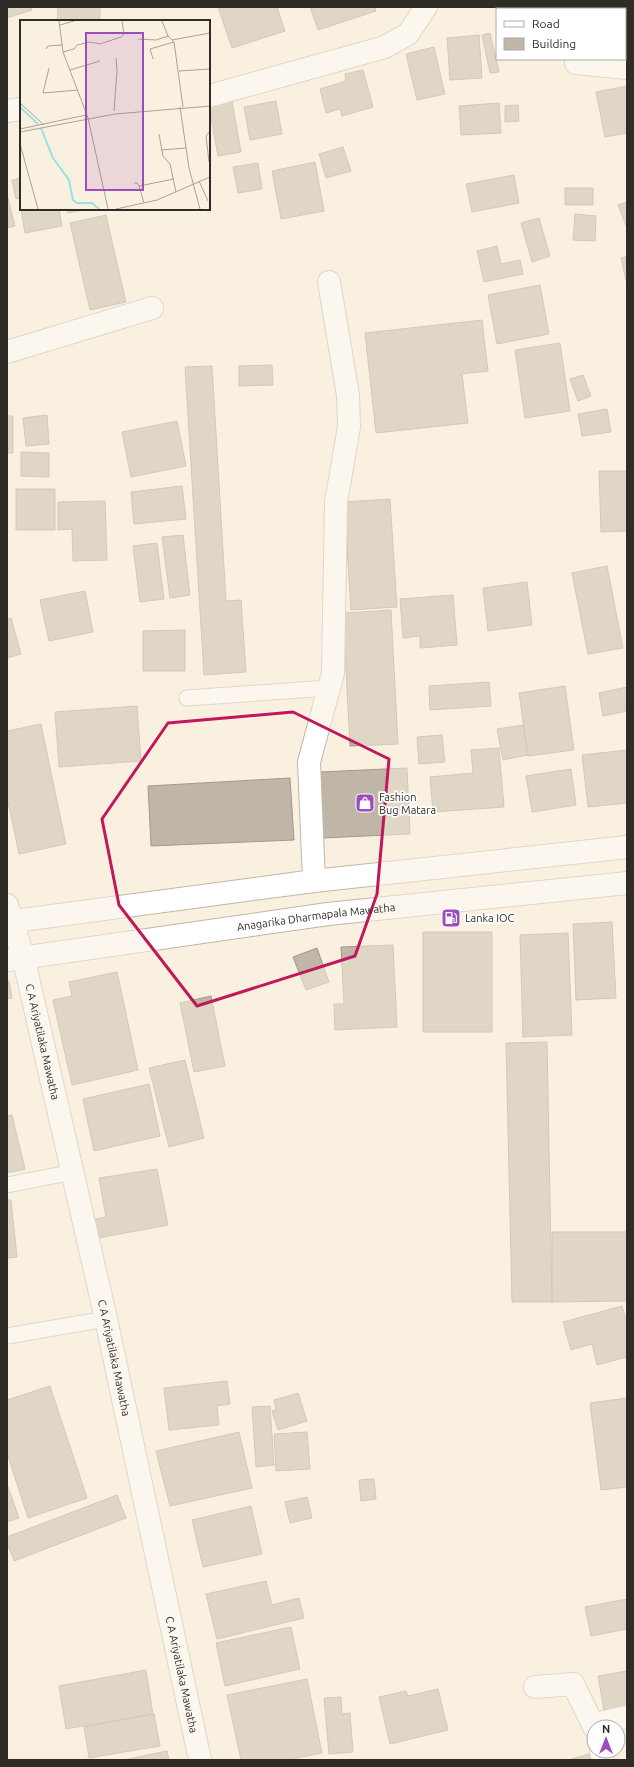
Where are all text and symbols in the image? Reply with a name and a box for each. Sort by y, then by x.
legend [496,8,626,60]
text: Road [532,17,560,30]
inset map [20,20,210,210]
text: Building [532,37,576,50]
place label: Fashion Bug Matara [379,791,436,816]
shop icon: Fashion Bug Matara [354,792,376,814]
street label: Anagarika Dharmapala Mawatha [236,901,396,933]
fuel station icon: Lanka IOC [440,907,462,929]
place label: Lanka IOC [465,912,515,924]
street label: C A Ariyatilaka Mawatha [24,982,62,1101]
street label: C A Ariyatilaka Mawatha [96,1298,133,1417]
street label: C A Ariyatilaka Mawatha [164,1615,200,1734]
north arrow [586,1719,626,1759]
text: N [602,1723,610,1735]

